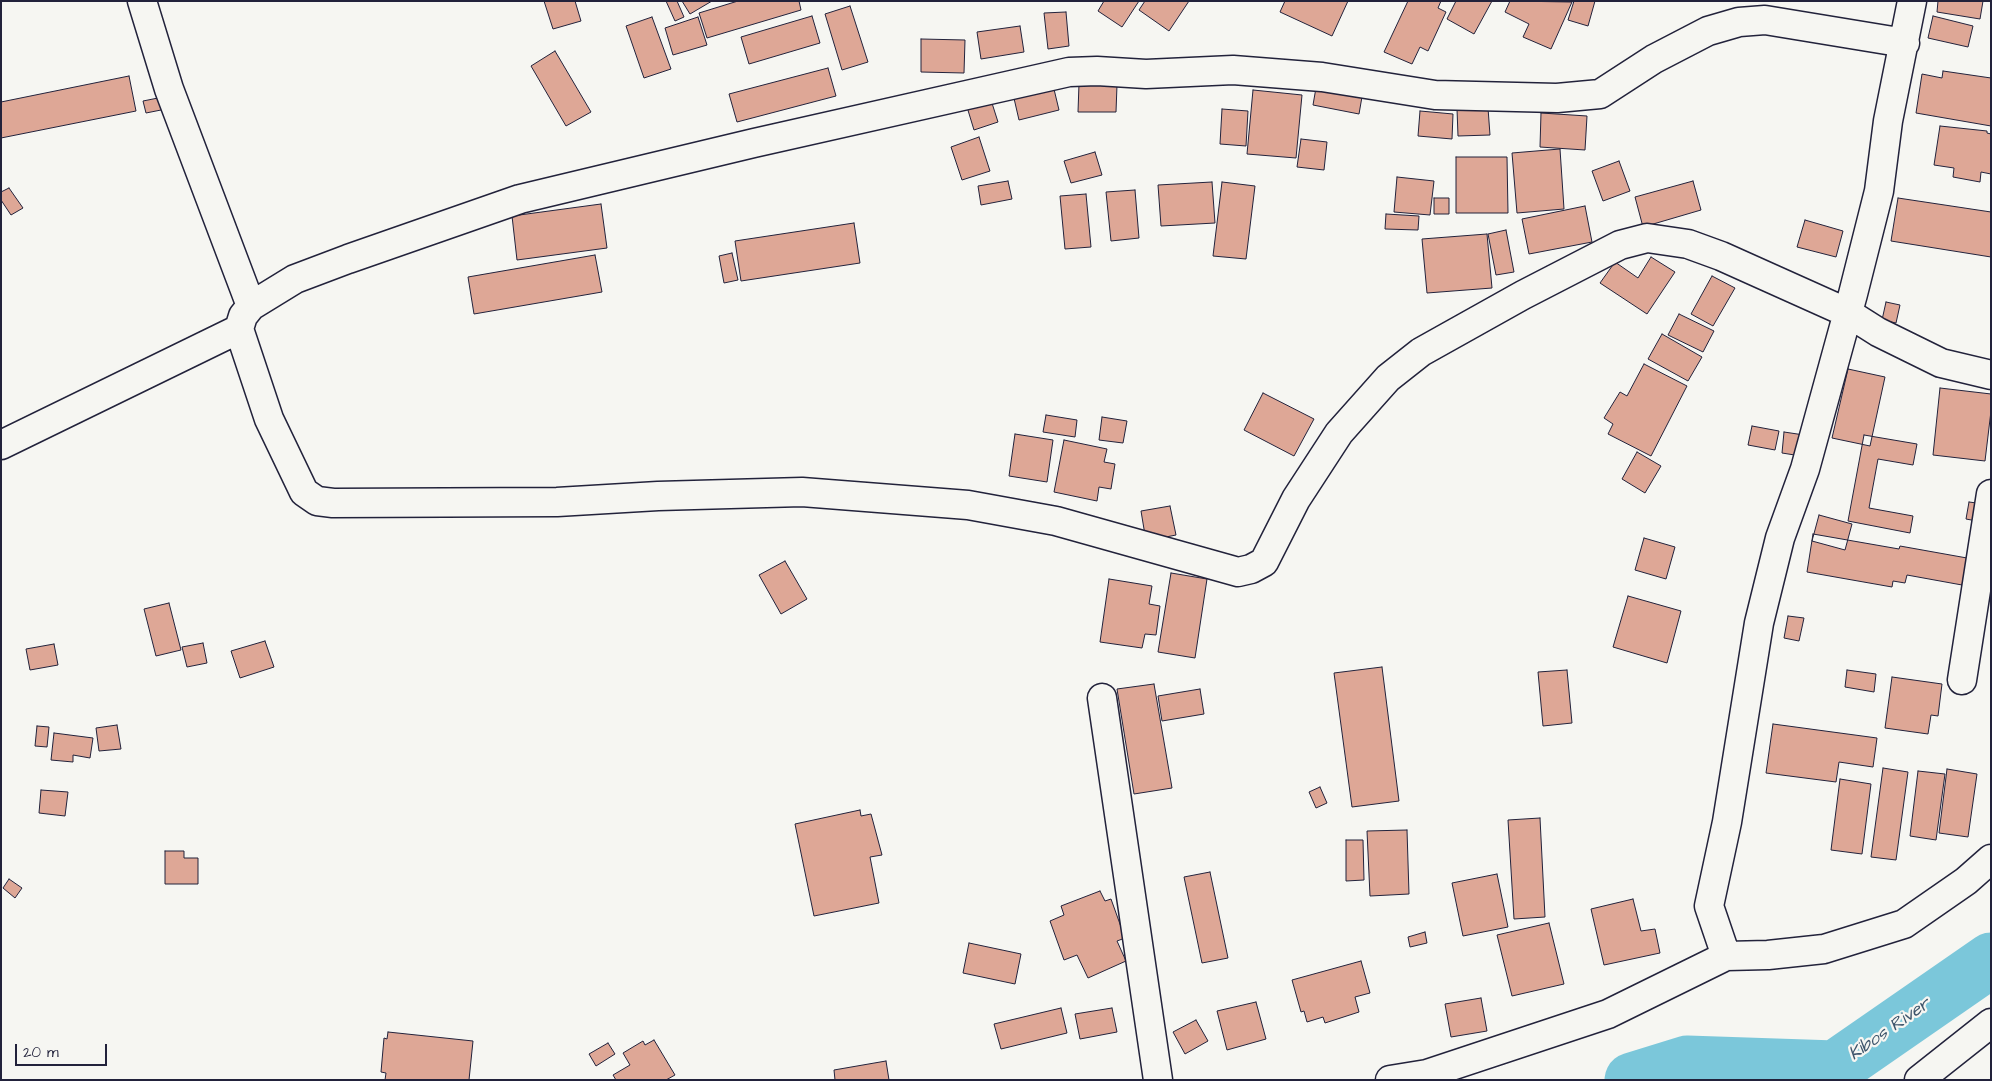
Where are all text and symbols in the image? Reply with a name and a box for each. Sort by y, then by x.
water label: Kibos River [1845,994,1935,1066]
scale bar [18,1034,110,1066]
text: 20 m [23,1042,59,1063]

